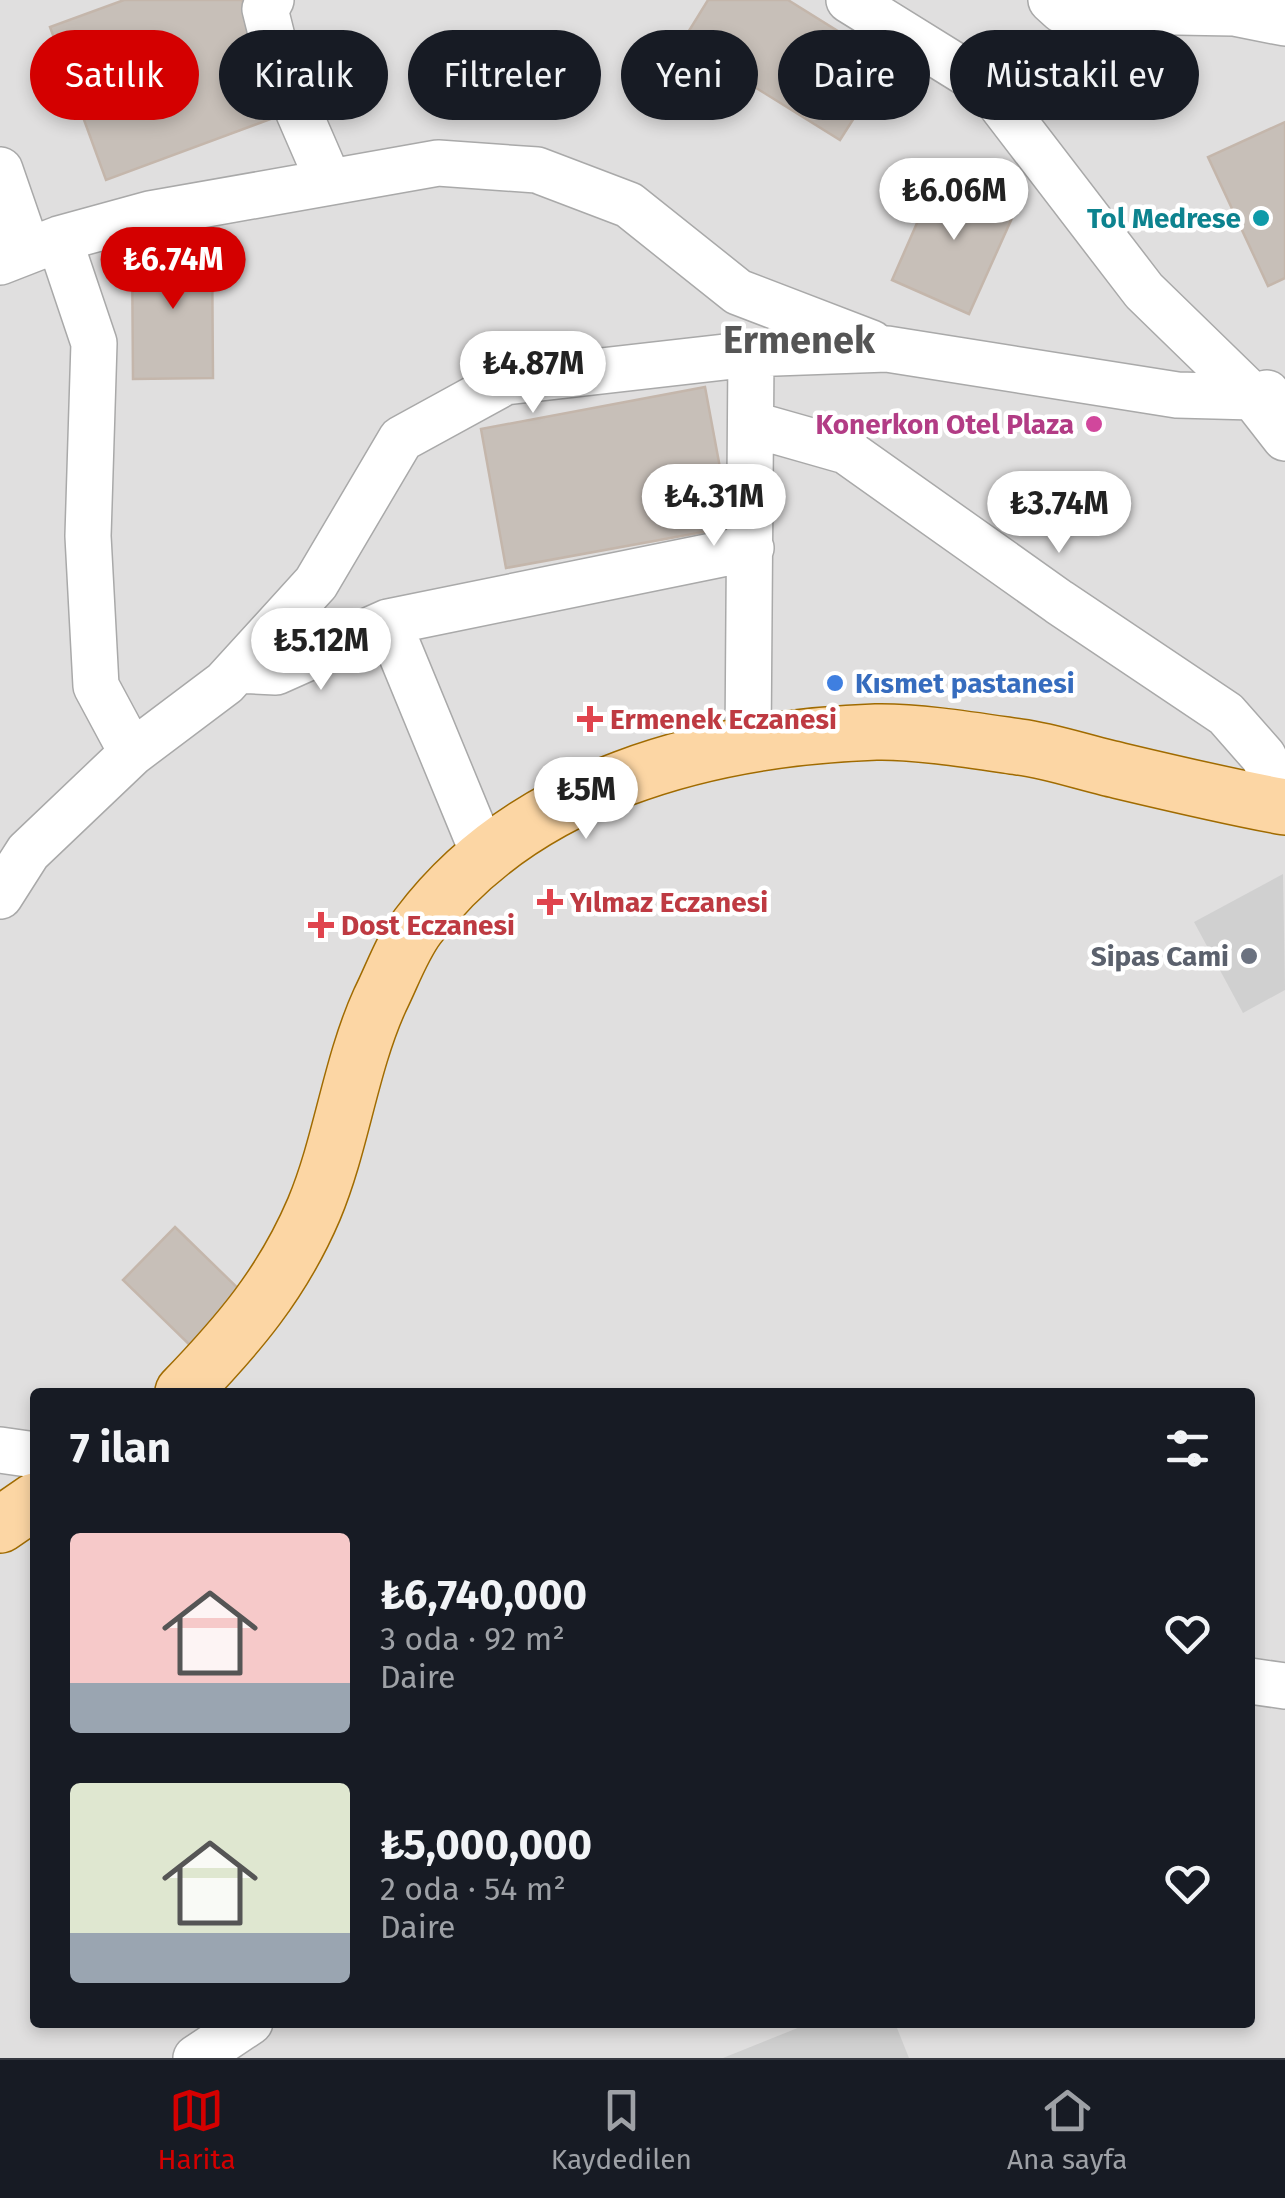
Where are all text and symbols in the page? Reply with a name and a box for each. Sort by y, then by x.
chip: Satılık [30,30,199,120]
chip: Kiralık [219,30,388,120]
chip: Filtreler [408,30,601,120]
chip: Yeni [621,30,758,120]
chip: Daire [778,30,930,120]
chip: Müstakil ev [950,30,1199,120]
pin: ₺6.06M [873,158,1035,243]
text: ₺6.06M [901,171,1007,209]
place label: Tol Medrese [1087,202,1241,235]
marker: Tol Medrese [1250,207,1272,229]
pin: ₺6.74M [92,227,254,312]
text: ₺6.74M [123,240,223,278]
district label: Ermenek [723,317,876,363]
pin: ₺4.87M [452,331,614,416]
text: ₺4.87M [482,344,584,382]
place label: Konerkon Otel Plaza [815,408,1074,441]
marker: Konerkon Otel Plaza [1083,413,1105,435]
pin: ₺4.31M [633,464,795,549]
pin: ₺3.74M [978,471,1140,556]
text: ₺4.31M [664,477,764,515]
text: ₺3.74M [1009,484,1109,522]
pin: ₺5.12M [240,608,402,693]
text: ₺5.12M [273,621,369,659]
place label: Kısmet pastanesi [855,667,1075,700]
marker: Kısmet pastanesi [824,672,846,694]
place label: Ermenek Eczanesi [610,703,837,736]
marker: Ermenek Eczanesi [579,708,601,730]
pin: ₺5M [538,757,634,842]
text: ₺5M [556,770,616,808]
place label: Yılmaz Eczanesi [569,886,768,919]
marker: Yılmaz Eczanesi [539,891,561,913]
place label: Dost Eczanesi [341,909,515,942]
marker: Dost Eczanesi [310,914,332,936]
place label: Sipas Cami [1091,940,1229,973]
marker: Sipas Cami [1238,945,1260,967]
icon: filters [1160,1421,1215,1476]
text: 7 ilan [70,1423,171,1473]
text: ₺6,740,000 [380,1570,587,1620]
icon: home [150,1573,270,1693]
icon: heart [1160,1606,1215,1661]
text: 3 oda · 92 m² [380,1620,565,1658]
text: Daire [380,1658,456,1696]
text: ₺5,000,000 [380,1820,592,1870]
icon: home [150,1823,270,1943]
icon: heart [1160,1856,1215,1911]
text: 2 oda · 54 m² [380,1870,566,1908]
text: Daire [380,1908,456,1946]
tab: Harita [158,2083,236,2176]
tab: Kaydedilen [551,2083,692,2176]
tab: Ana sayfa [1007,2083,1127,2176]

